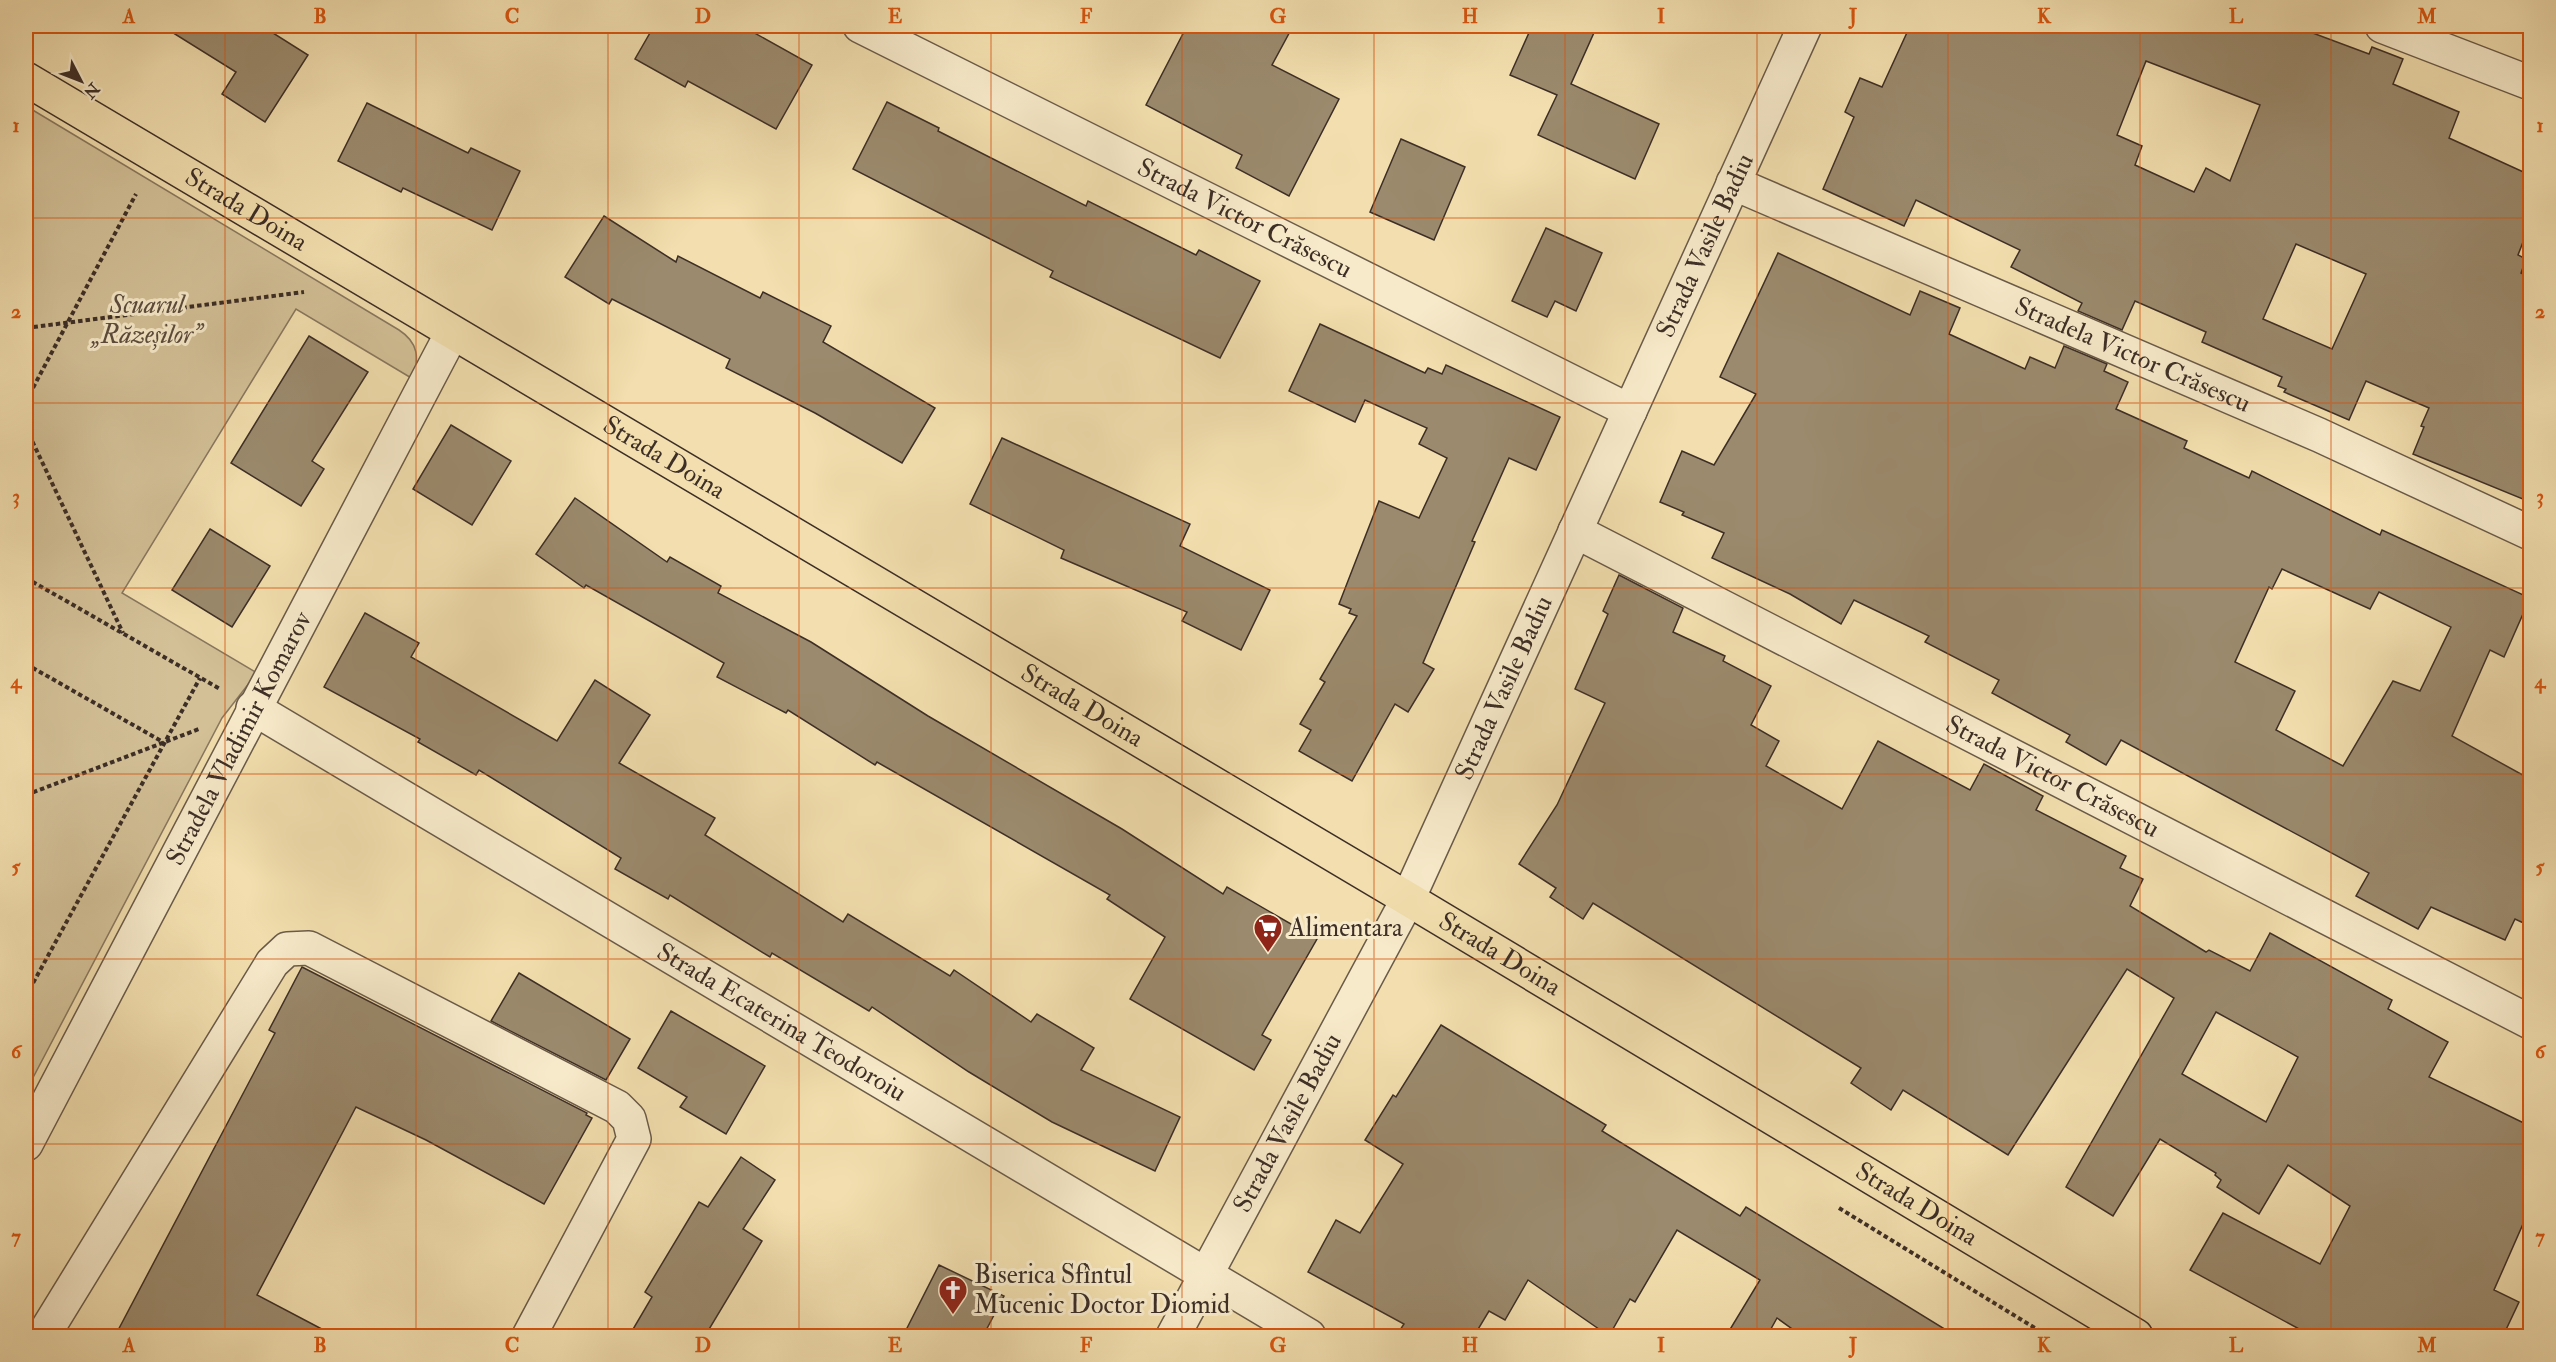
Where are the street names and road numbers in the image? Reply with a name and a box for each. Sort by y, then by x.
street label: Strada Vasile Badiu [1649,148,1761,343]
street label: Strada Victor Crăsescu [1132,151,1357,285]
street label: Strada Doina [179,161,313,258]
street label: Stradela Victor Crăsescu [2010,290,2255,420]
street label: Strada Doina [597,409,731,506]
street label: Strada Vasile Badiu [1448,591,1560,785]
street label: Stradela Vladimir Komarov [159,605,319,871]
street label: Strada Doina [1015,657,1149,754]
street label: Strada Victor Crăsescu [1940,708,2165,845]
street label: Strada Doina [1433,905,1567,1003]
street label: Strada Ecaterina Teodoroiu [651,936,912,1109]
street label: Strada Vasile Badiu [1226,1028,1349,1218]
street label: Strada Doina [1850,1155,1984,1253]

